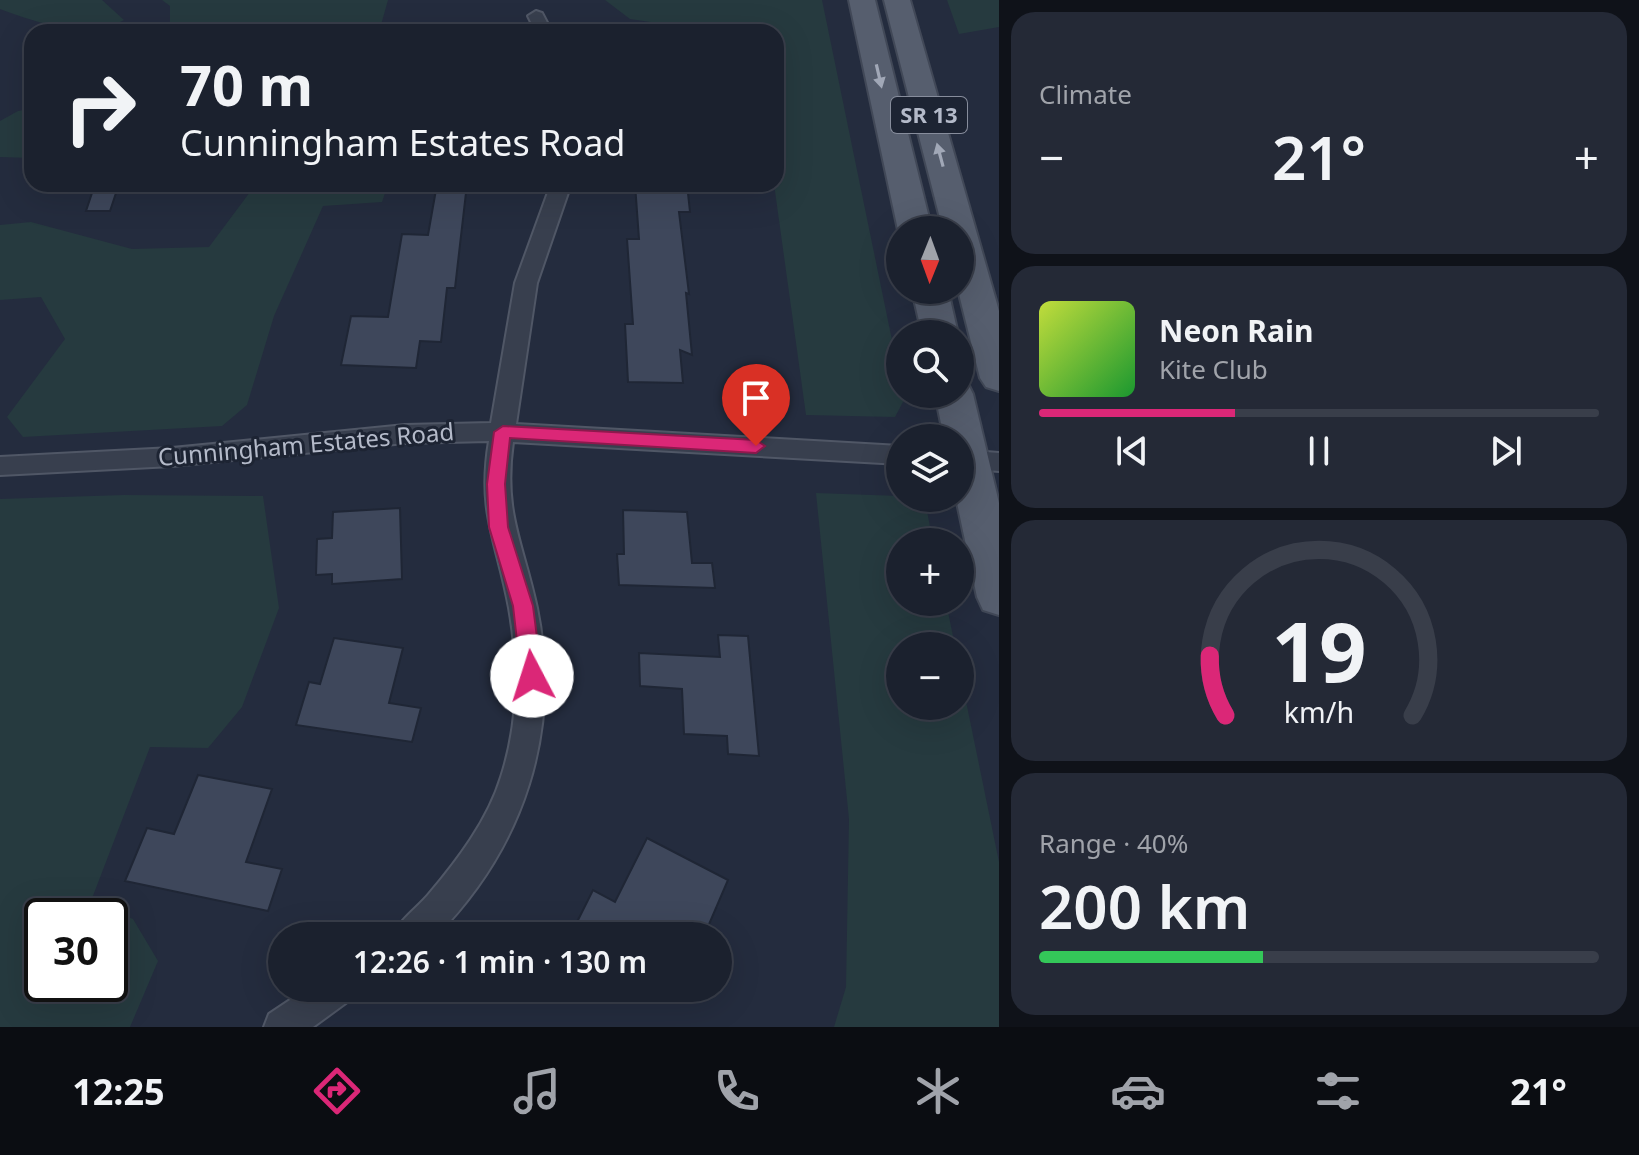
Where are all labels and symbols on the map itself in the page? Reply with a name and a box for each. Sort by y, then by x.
one-way arrow [873,64,886,89]
road number: SR 13 [891,97,967,133]
one-way arrow [933,142,945,167]
north arrow [886,216,974,304]
pin [722,364,790,446]
street label: Cunningham Estates Road [156,414,455,473]
position arrow [490,634,574,718]
speed limit sign: 30 [24,898,128,1002]

